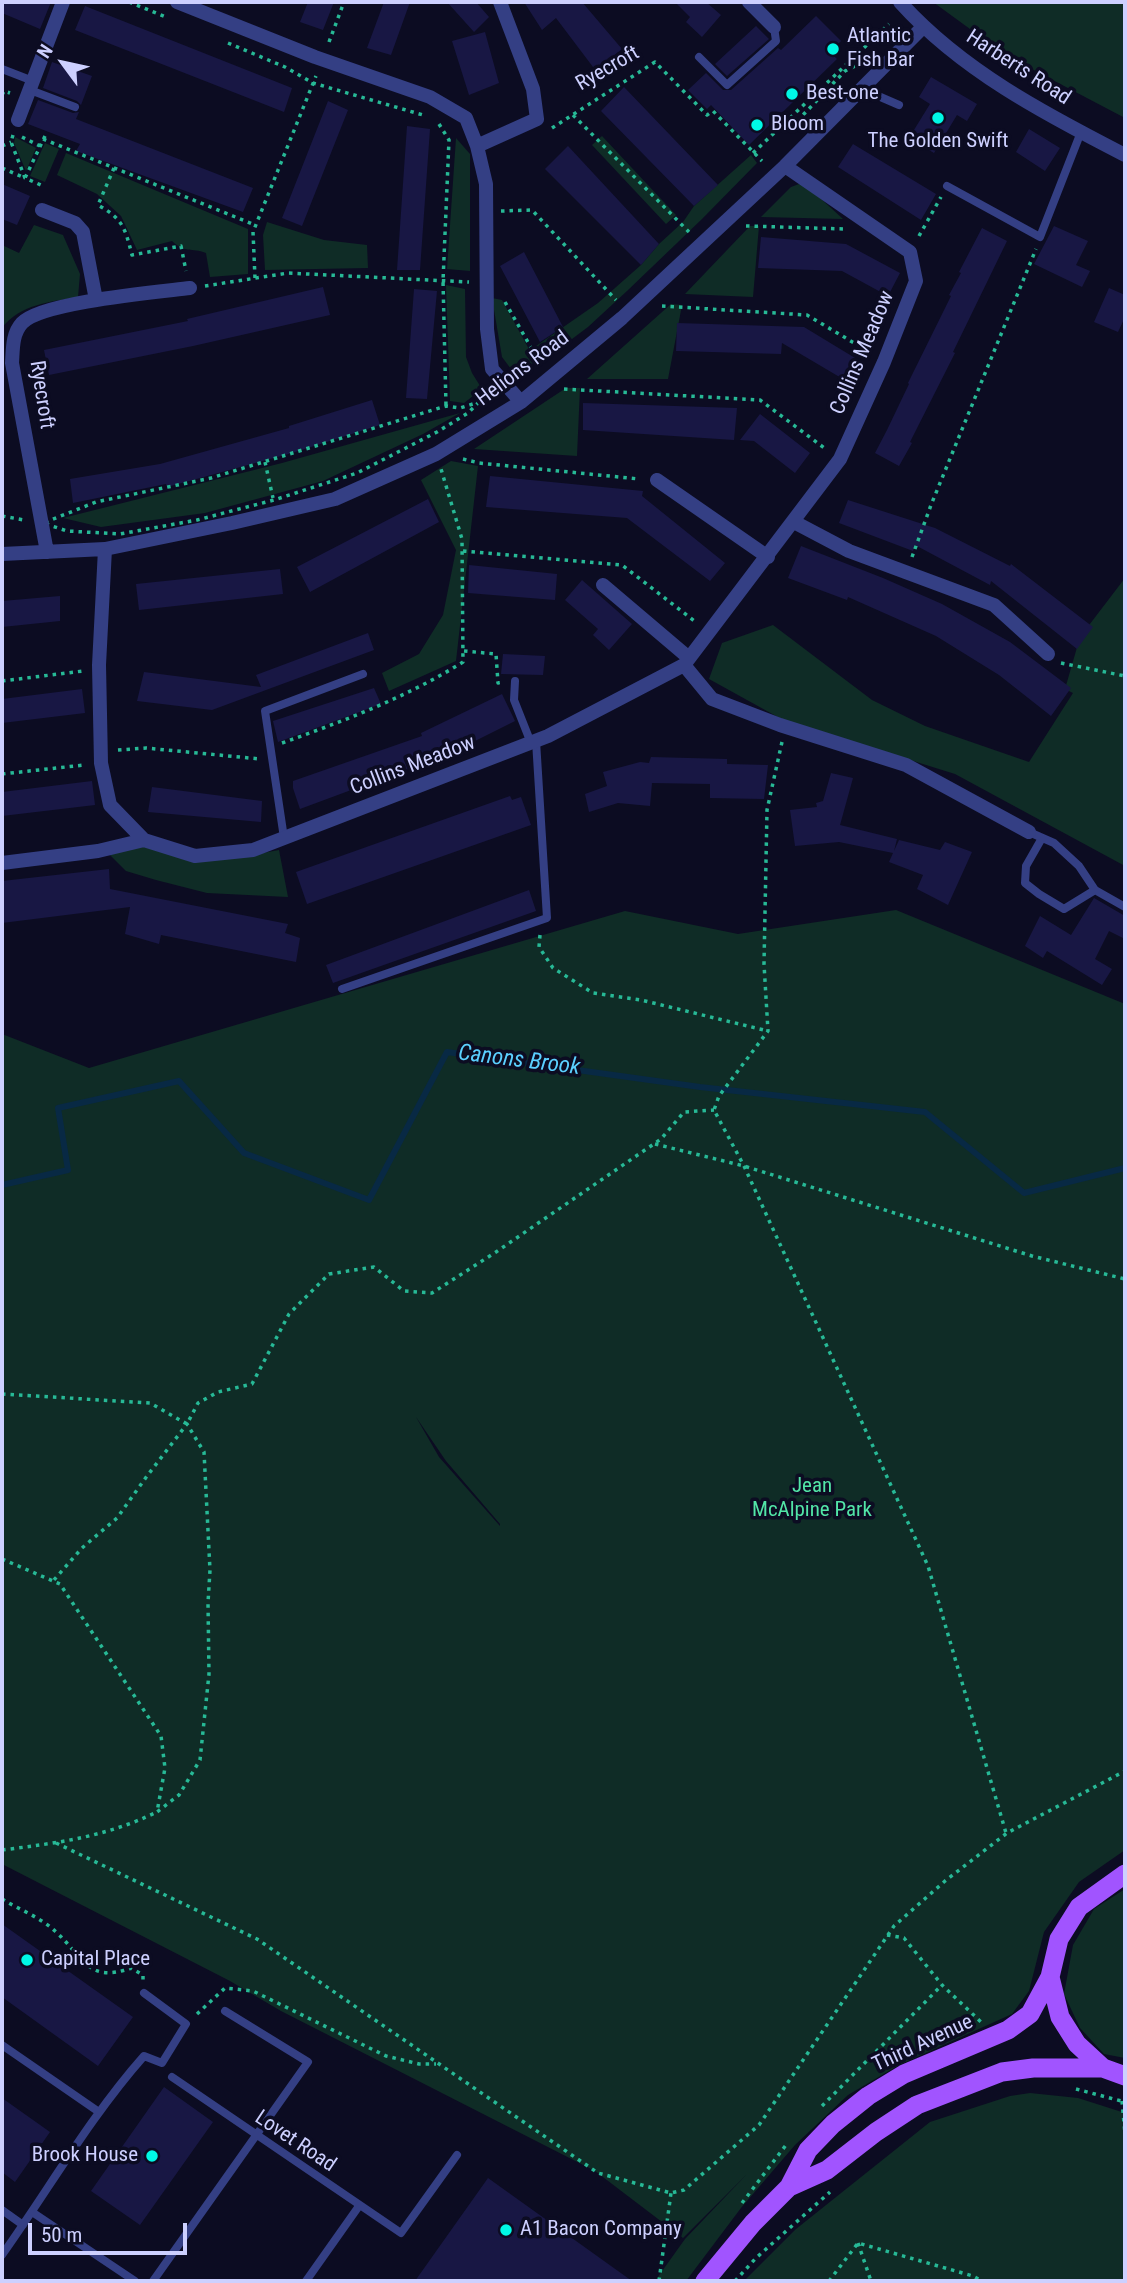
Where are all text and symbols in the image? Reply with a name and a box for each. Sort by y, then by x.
place label: Atlantic Fish Bar [847,24,914,74]
street label: Harberts Road [961,25,1075,111]
north arrow [28,28,98,98]
text: N [32,40,58,62]
street label: Ryecroft [572,41,644,97]
marker: Atlantic Fish Bar [825,41,841,57]
place label: Best-one [806,81,879,107]
marker: Best-one [784,86,800,102]
marker: The Golden Swift [930,110,946,126]
place label: Bloom [771,112,824,138]
marker: Bloom [749,117,765,133]
place label: The Golden Swift [868,129,1008,155]
street label: Collins Meadow [826,287,900,419]
street label: Helions Road [472,326,574,412]
street label: Ryecroft [23,359,59,431]
street label: Collins Meadow [347,731,479,801]
water label: Canons Brook [456,1040,582,1082]
park label: Jean McAlpine Park [752,1474,872,1524]
place label: Capital Place [41,1947,150,1973]
marker: Capital Place [19,1952,35,1968]
street label: Third Avenue [869,2010,977,2078]
street label: Lovet Road [250,2106,340,2178]
place label: Brook House [32,2143,138,2169]
marker: Brook House [144,2148,160,2164]
scale bar [32,2210,191,2254]
place label: A1 Bacon Company [520,2217,682,2243]
marker: A1 Bacon Company [498,2222,514,2238]
text: 50 m [41,2223,82,2247]

